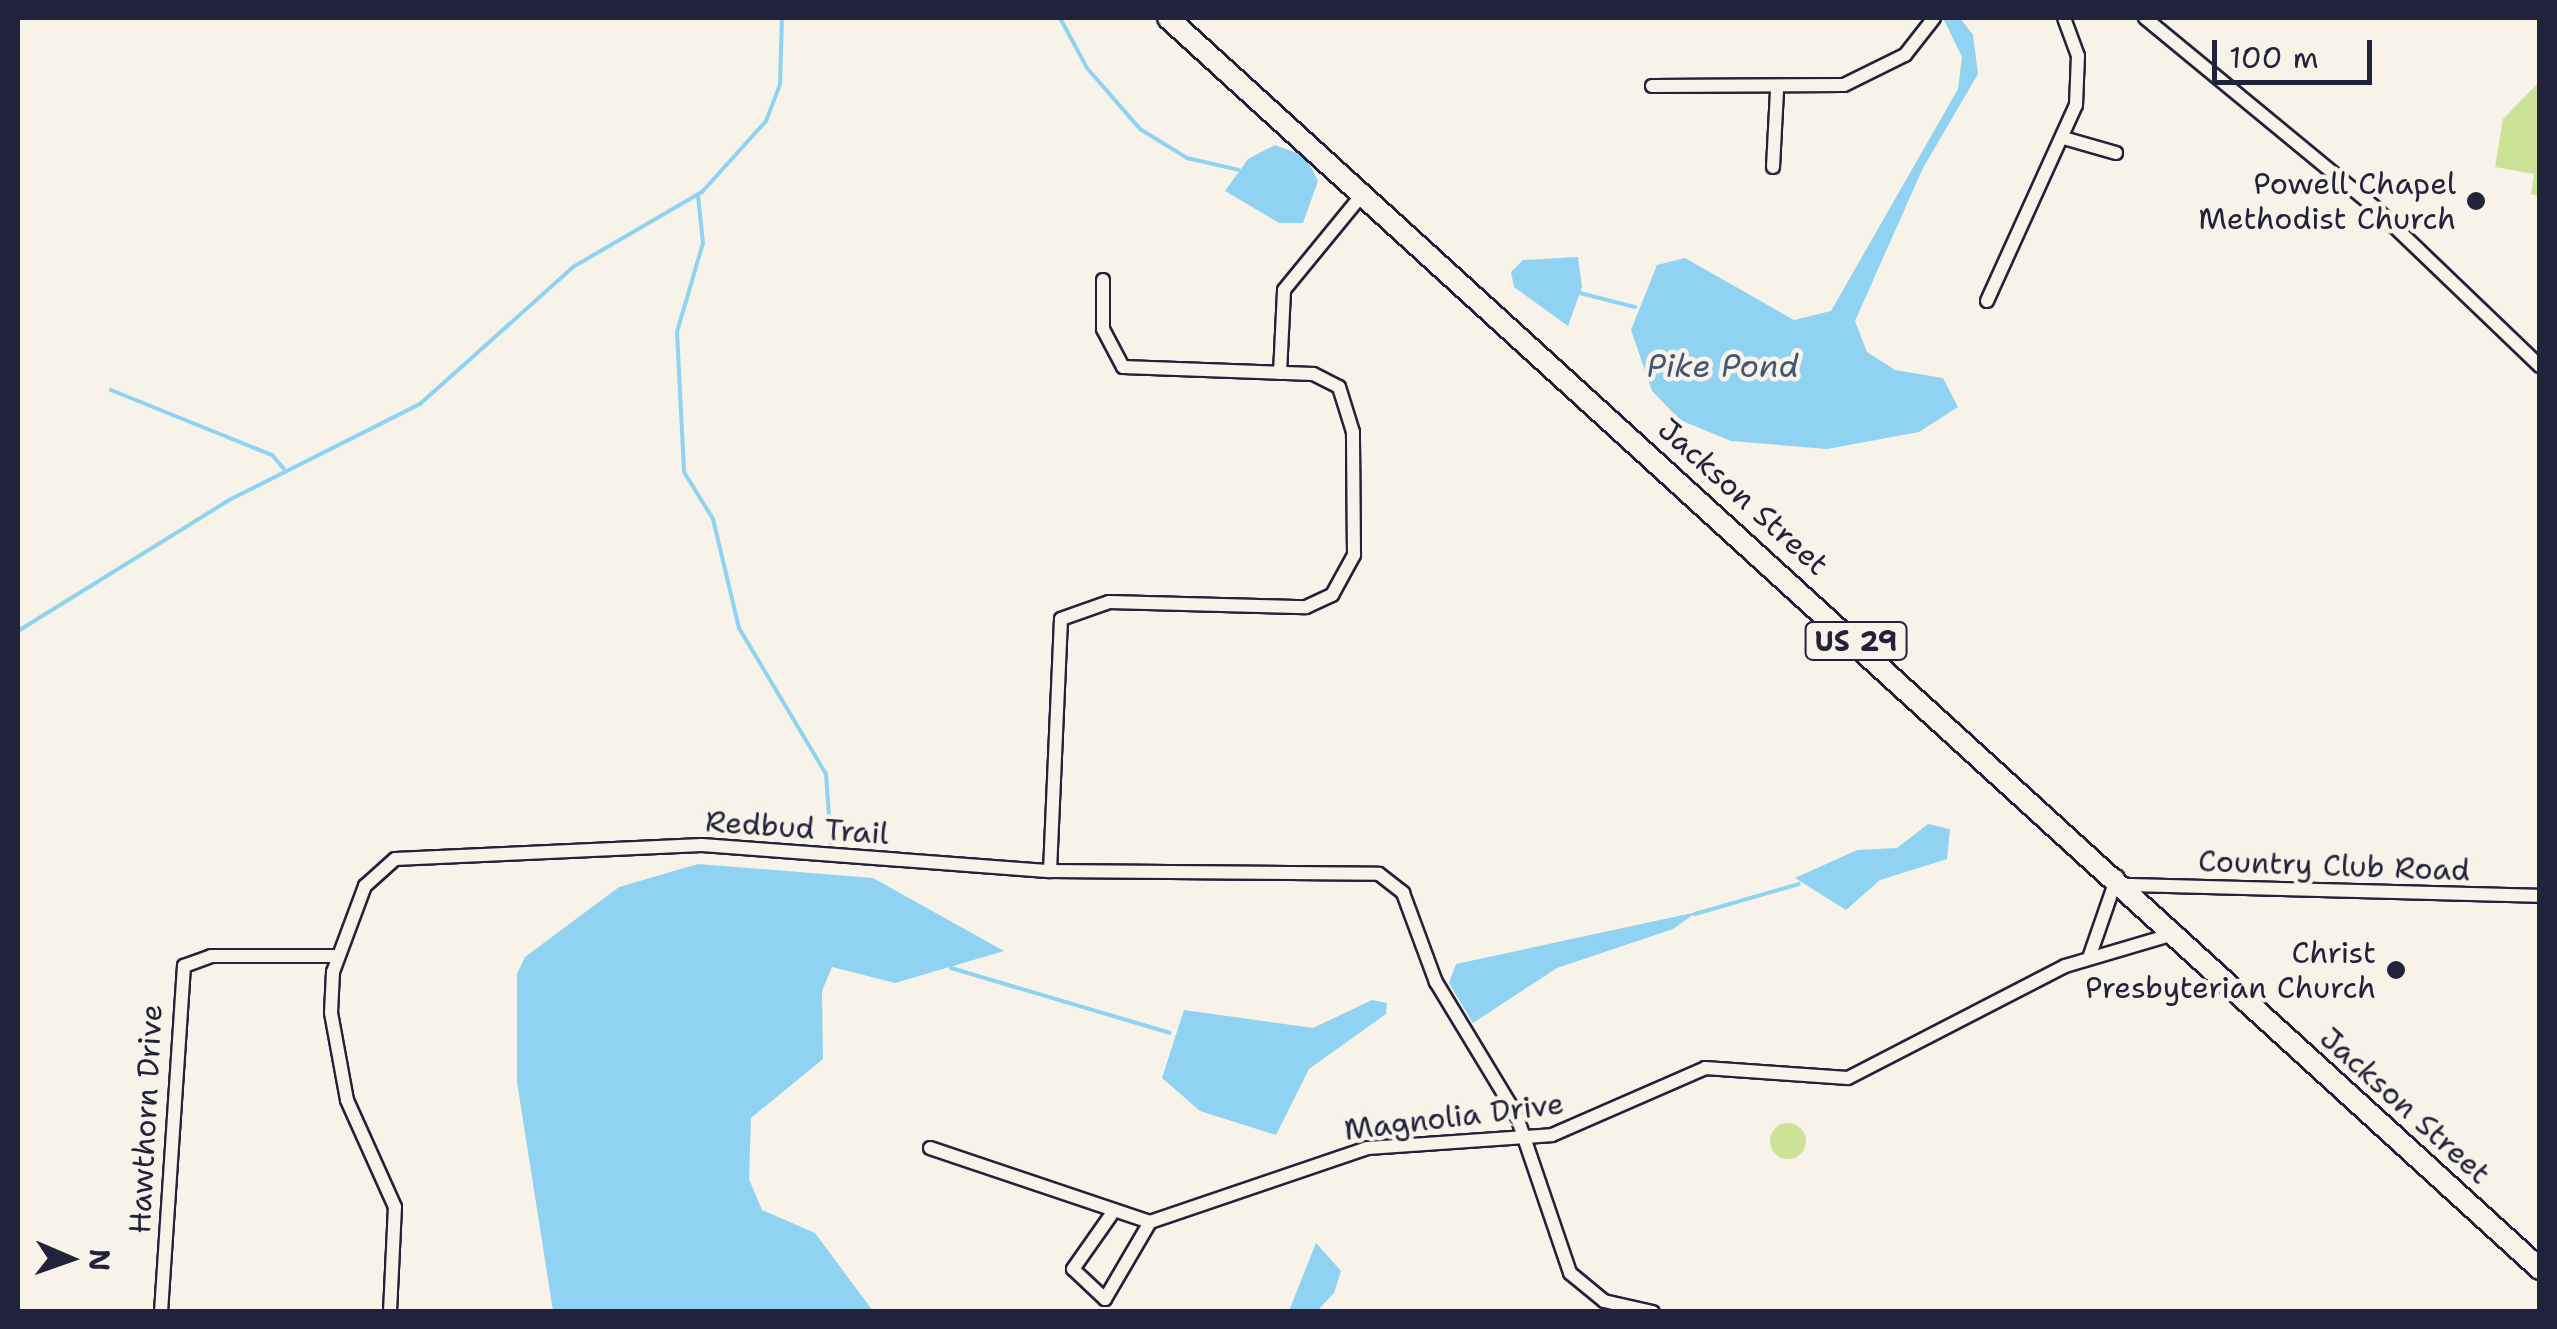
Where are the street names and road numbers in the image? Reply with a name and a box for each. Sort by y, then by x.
street label: Jackson Street [1650,411,1836,583]
road number: US 29 [1804,618,1908,664]
street label: Redbud Trail [704,804,890,852]
street label: Country Club Road [2197,843,2471,889]
street label: Hawthorn Drive [122,1003,170,1235]
street label: Jackson Street [2312,1020,2498,1192]
street label: Magnolia Drive [1342,1086,1566,1148]

